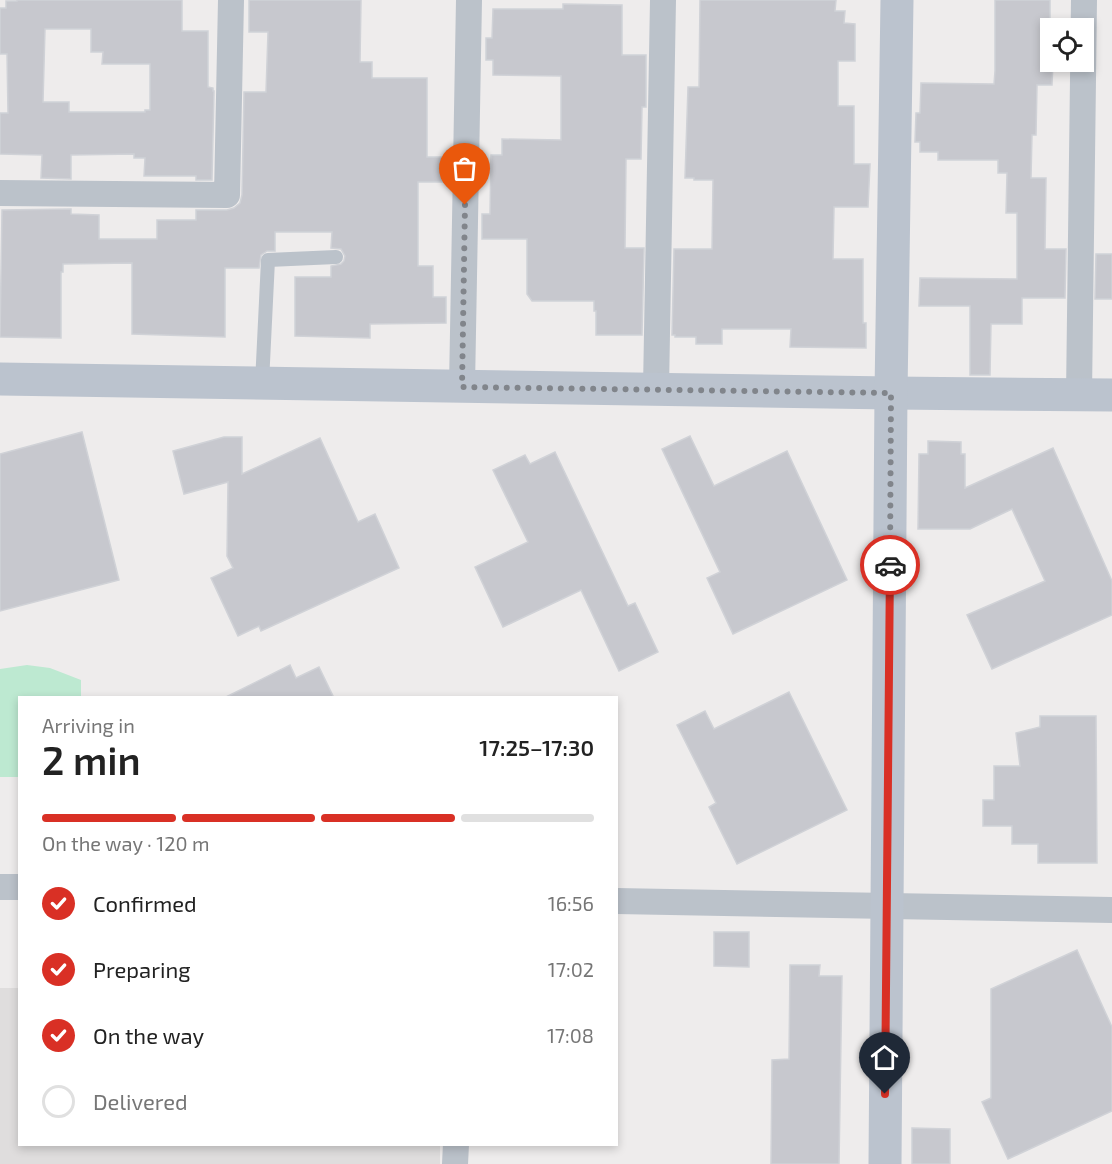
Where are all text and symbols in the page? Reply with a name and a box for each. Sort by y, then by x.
map controls [1040,18,1094,72]
button: locate [1040,18,1094,72]
pin [439,143,490,205]
icon: bag [448,152,481,185]
courier [860,535,920,595]
icon: car [874,549,907,582]
text: Arriving in [42,713,135,737]
text: 17:25–17:30 [479,734,594,760]
text: 2 min [42,736,141,783]
text: On the way · 120 m [42,831,210,855]
icon: check [42,887,75,920]
text: Confirmed [93,890,197,916]
text: 16:56 [548,891,594,915]
icon: check [42,953,75,986]
text: Preparing [93,956,191,982]
text: 17:02 [548,957,594,981]
icon: check [42,1019,75,1052]
text: On the way [93,1022,204,1048]
text: 17:08 [547,1023,594,1047]
pin [859,1032,910,1094]
icon: home [868,1041,901,1074]
text: Delivered [93,1088,188,1114]

